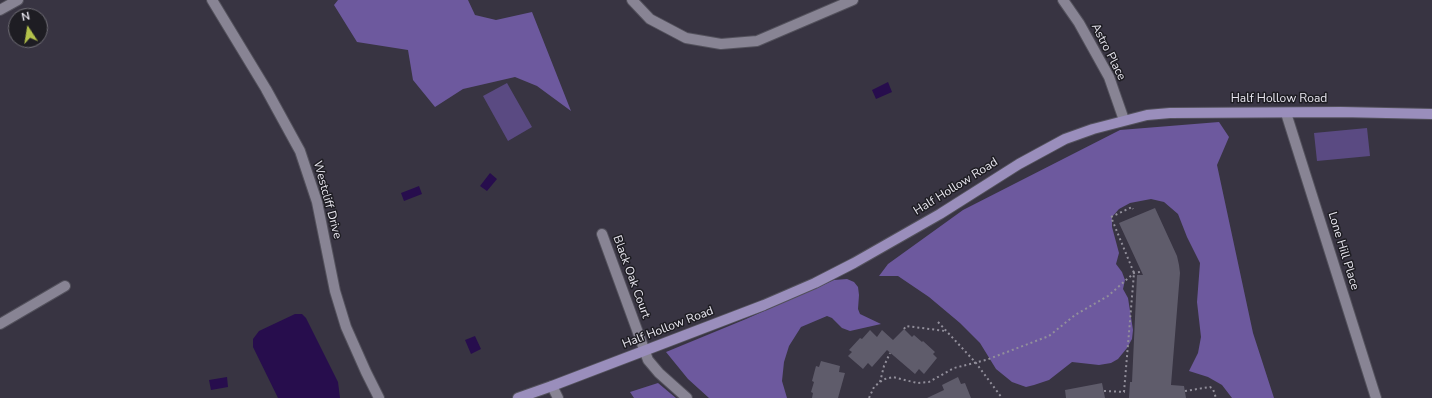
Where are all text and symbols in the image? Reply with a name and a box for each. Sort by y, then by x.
north arrow [8,8,48,48]
text: N [20,9,31,25]
street label: Astro Place [1088,21,1128,83]
street label: Half Hollow Road [1231,92,1327,106]
street label: Half Hollow Road [911,155,1001,219]
street label: Westcliff Drive [310,160,344,240]
street label: Lone Hill Place [1324,210,1362,292]
street label: Black Oak Court [609,234,653,320]
street label: Half Hollow Road [620,304,716,352]

